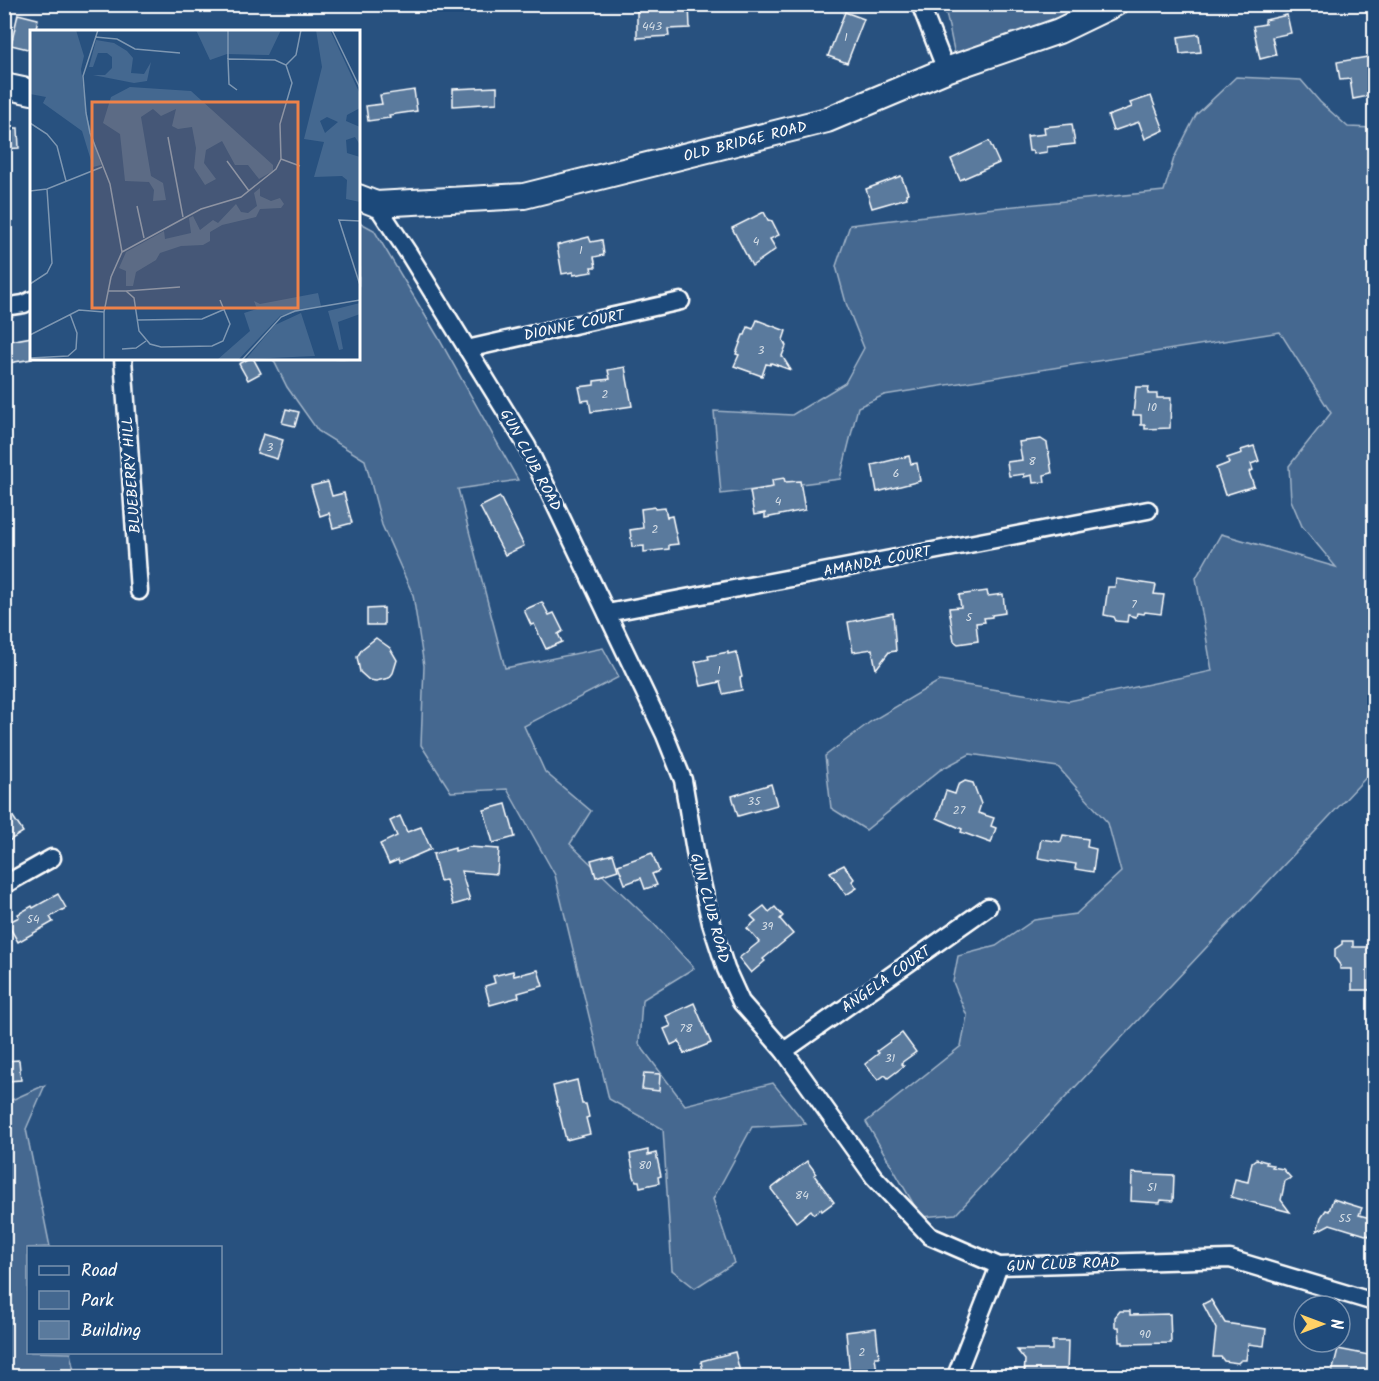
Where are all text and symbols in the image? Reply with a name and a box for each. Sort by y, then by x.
house number: 443 [642,17,662,36]
house number: 1 [844,28,848,47]
inset map [30,30,360,360]
street label: OLD BRIDGE ROAD [681,115,810,169]
house number: 4 [753,232,760,251]
house number: 1 [579,241,583,260]
street label: DIONNE COURT [522,303,629,348]
house number: 3 [758,341,765,360]
house number: 2 [602,385,609,404]
house number: 10 [1147,398,1157,417]
street label: GUN CLUB ROAD [493,405,567,516]
street label: BLUEBERRY HILL [116,416,148,534]
house number: 3 [267,438,274,457]
house number: 8 [1028,452,1036,471]
house number: 6 [893,464,899,483]
house number: 4 [775,492,782,511]
house number: 2 [652,520,659,539]
street label: AMANDA COURT [821,539,935,584]
house number: 7 [1131,595,1137,614]
house number: 5 [966,608,974,627]
house number: 1 [717,661,721,680]
house number: 35 [747,792,762,811]
house number: 27 [953,801,966,820]
street label: GUN CLUB ROAD [683,851,735,966]
house number: 54 [26,910,40,929]
house number: 39 [761,917,773,936]
street label: ANGELA COURT [837,939,938,1020]
house number: 78 [680,1019,693,1038]
house number: 31 [885,1049,896,1068]
house number: 80 [638,1156,652,1175]
house number: 51 [1147,1178,1157,1197]
house number: 84 [795,1186,809,1205]
house number: 55 [1339,1209,1353,1228]
legend [27,1246,222,1354]
street label: GUN CLUB ROAD [1006,1251,1120,1279]
text: Road [81,1257,118,1286]
text: Park [81,1287,114,1316]
north arrow [1292,1294,1352,1354]
text: Building [81,1317,141,1346]
text: N [1323,1319,1348,1329]
house number: 90 [1139,1325,1151,1344]
house number: 2 [859,1343,866,1362]

